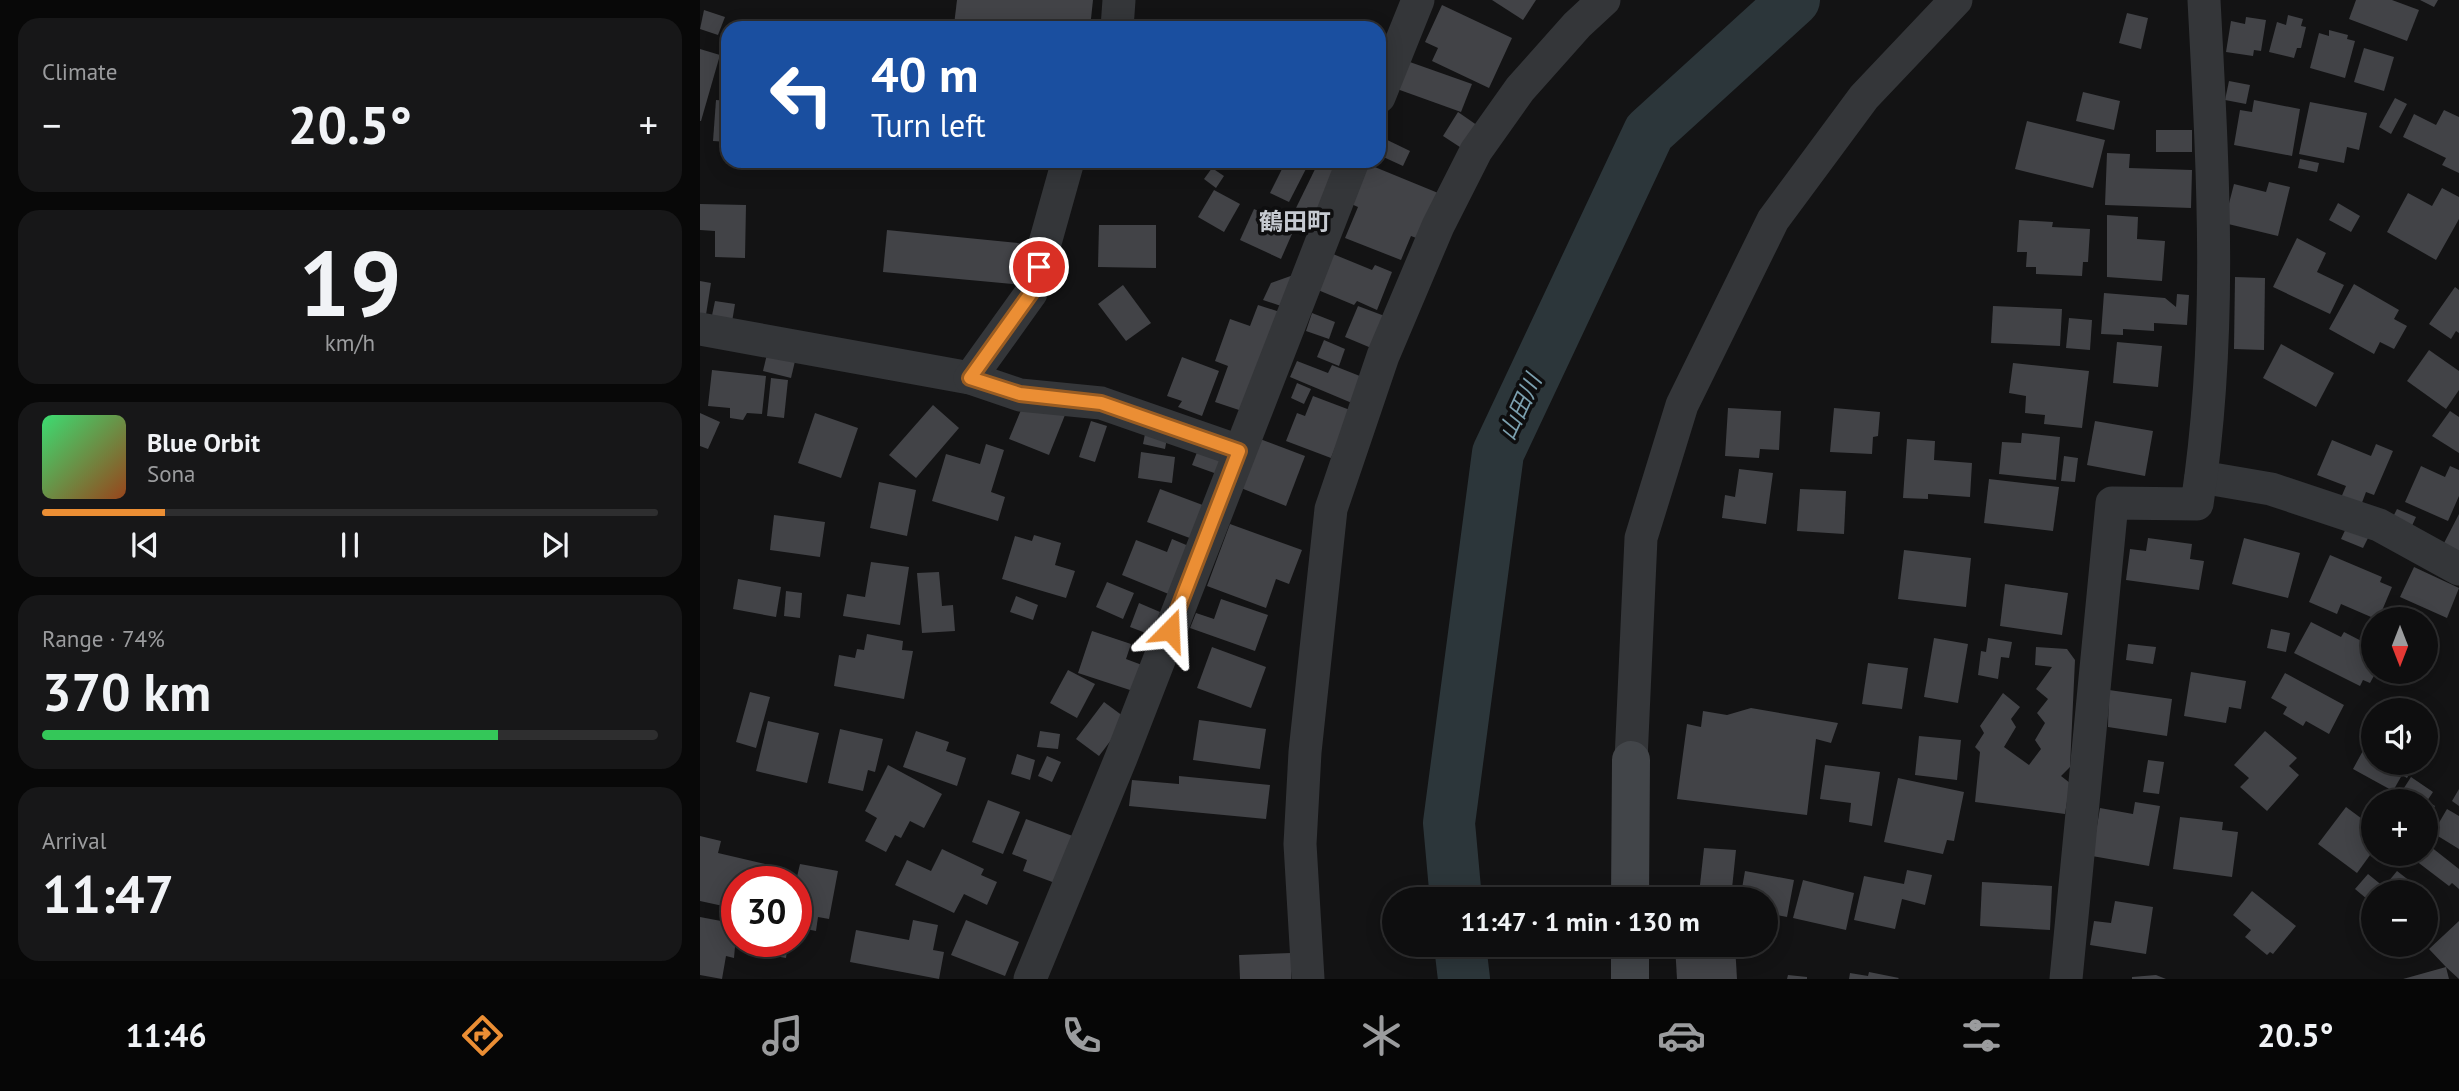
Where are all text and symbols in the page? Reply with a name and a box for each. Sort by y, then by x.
text: 40 m [871,42,978,106]
icon: left [756,49,847,140]
text: Climate [42,57,117,86]
text: 20.5° [288,91,412,158]
text: − [42,100,61,149]
text: + [639,100,658,149]
text: Turn left [871,104,986,146]
district label: 鶴田町 [1259,206,1331,237]
text: 19 [298,223,402,341]
pin [1009,237,1069,297]
icon: arrive [1020,248,1058,286]
text: km/h [325,328,375,357]
water label: 山田川 [1492,367,1549,444]
text: Blue Orbit [147,426,260,459]
text: Sona [147,459,196,488]
icon: previous [126,526,164,564]
icon: pause [331,526,369,564]
icon: next [536,526,574,564]
position arrow [1133,593,1207,667]
north arrow [2361,607,2438,684]
map controls [2361,607,2438,957]
text: Range · 74% [42,624,165,653]
text: 370 km [42,658,211,725]
button: sound [2361,698,2438,775]
button: + [2361,789,2438,866]
text: Arrival [42,826,106,855]
text: 11:47 [42,860,174,927]
speed limit sign: 30 [721,866,812,957]
button: − [2361,880,2438,957]
text: 11:47 · 1 min · 130 m [1460,905,1700,938]
icon: directions [458,1011,507,1060]
icon: music [758,1011,807,1060]
icon: phone [1057,1011,1106,1060]
icon: climate [1357,1011,1406,1060]
icon: car [1657,1011,1706,1060]
icon: filters [1957,1011,2006,1060]
text: 11:46 [125,1014,207,1056]
text: 20.5° [2257,1014,2334,1056]

